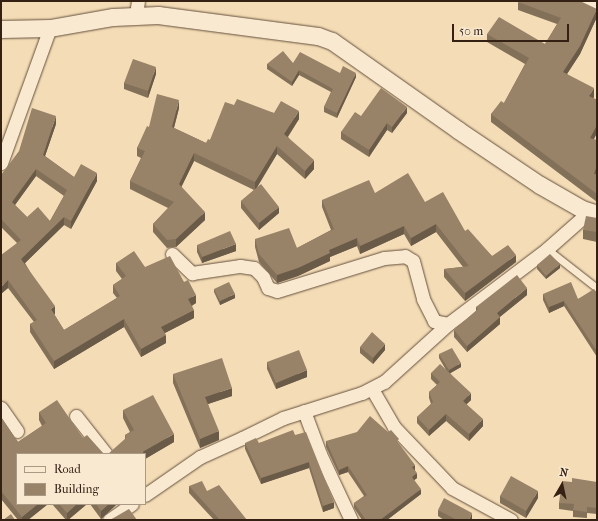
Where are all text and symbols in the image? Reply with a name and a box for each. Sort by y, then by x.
scale bar [454,16,571,42]
text: 50 m [459,24,483,38]
legend [16,453,146,505]
text: Road [54,462,81,476]
north arrow [542,465,582,505]
text: N [559,466,569,480]
text: Building [54,482,99,496]

